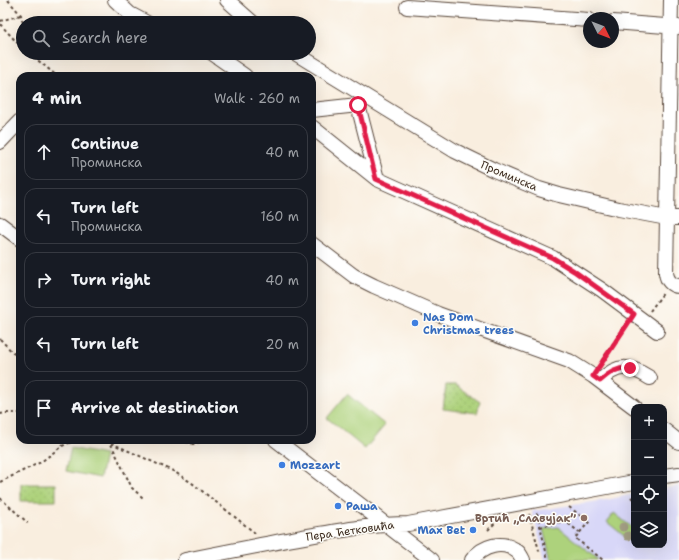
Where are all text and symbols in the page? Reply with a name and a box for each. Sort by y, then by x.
north arrow [583,12,619,48]
search box [16,16,316,60]
icon: search [30,27,52,49]
text: Search here [62,28,148,48]
text: 4 min [32,87,82,109]
text: Walk · 260 m [214,90,300,107]
route start [349,96,367,114]
text: Continue [71,134,139,154]
icon: ahead [33,141,55,163]
text: 40 m [265,144,299,161]
text: Проминска [71,154,142,171]
street label: Проминска [478,157,540,195]
text: Turn left [71,198,139,218]
icon: left [33,205,55,227]
text: 160 m [261,208,299,225]
text: Проминска [71,218,142,235]
icon: right [33,269,55,291]
text: Turn right [71,270,151,290]
text: 40 m [265,272,299,289]
place label: Nas Dom Christmas trees [423,310,514,338]
marker: Nas Dom Christmas trees [410,318,420,328]
icon: left [33,333,55,355]
text: Turn left [71,334,139,354]
text: 20 m [266,336,299,353]
route end [621,359,639,377]
icon: arrive [33,397,55,419]
text: Arrive at destination [71,398,239,418]
map controls [631,404,667,548]
button: + [631,404,667,440]
button: − [631,440,667,476]
place label: Mozzart [290,458,341,473]
marker: Mozzart [277,460,287,470]
button: locate [631,476,667,512]
place label: Раша [346,499,378,514]
marker: Раша [333,501,343,511]
place label: Вртић „Славујак” [475,511,576,526]
button: layers [631,512,667,548]
marker: Вртић „Славујак” [579,513,589,523]
street label: Пера Ћетковића [305,517,395,545]
place label: Max Bet [417,523,466,538]
marker: Max Bet [468,525,478,535]

